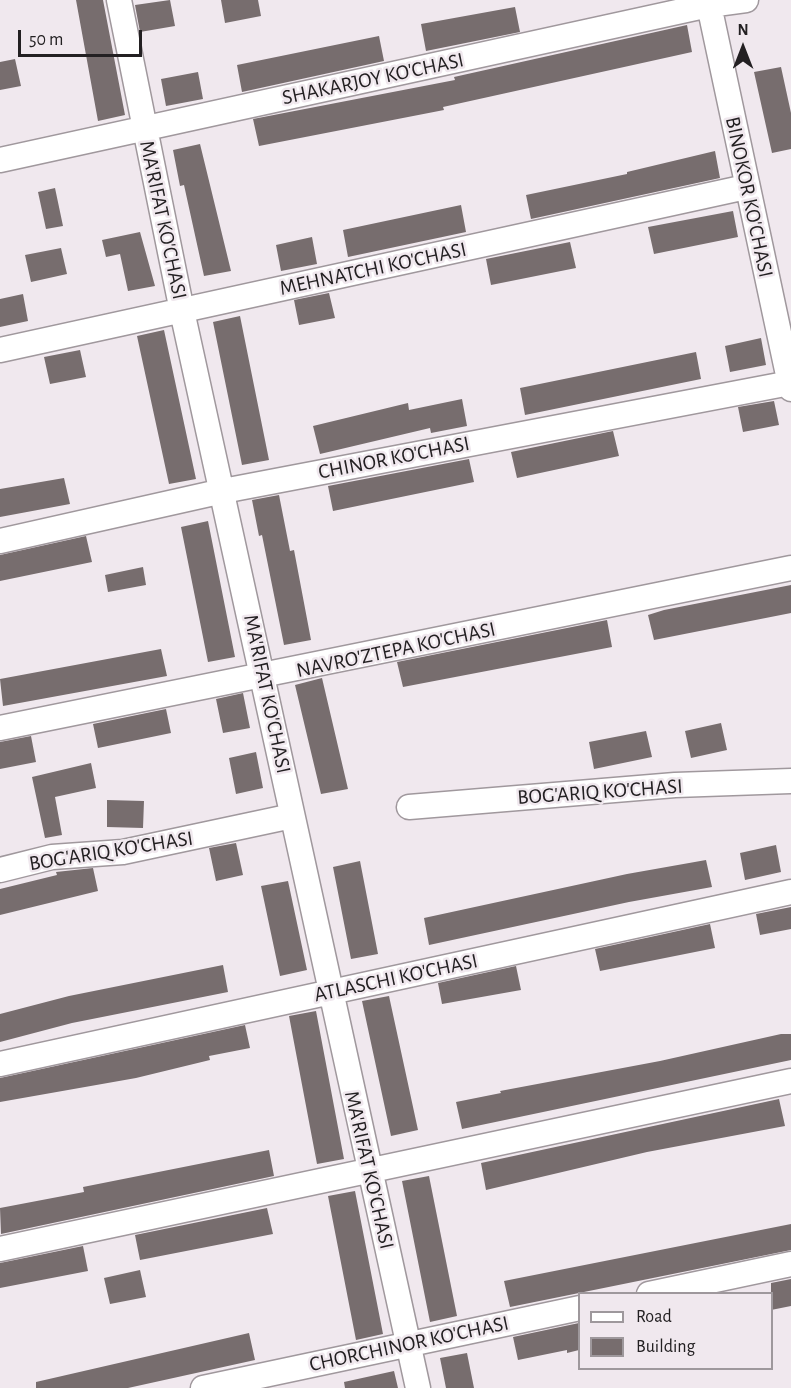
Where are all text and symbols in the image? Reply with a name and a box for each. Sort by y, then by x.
scale bar [21,18,146,56]
north arrow [713,18,773,78]
text: N [737,22,749,38]
text: 50 m [29,31,63,49]
street label: SHAKARJOY KO'CHASI [280,47,466,111]
street label: BINOKOR KO'CHASI [720,114,778,280]
street label: MA'RIFAT KO'CHASI [134,138,192,302]
street label: MEHNATCHI KO'CHASI [277,237,469,301]
street label: CHINOR KO'CHASI [316,431,472,485]
street label: MA'RIFAT KO'CHASI [238,612,296,776]
street label: NAVRO'ZTEPA KO'CHASI [294,617,498,683]
street label: BOG'ARIQ KO'CHASI [517,774,683,810]
street label: BOG'ARIQ KO'CHASI [27,826,195,876]
street label: ATLASCHI KO'CHASI [312,948,480,1008]
street label: MA'RIFAT KO'CHASI [339,1088,399,1252]
legend [578,1292,773,1370]
text: Road [636,1308,672,1326]
street label: CHORCHINOR KO'CHASI [307,1311,511,1377]
text: Building [636,1338,695,1356]

